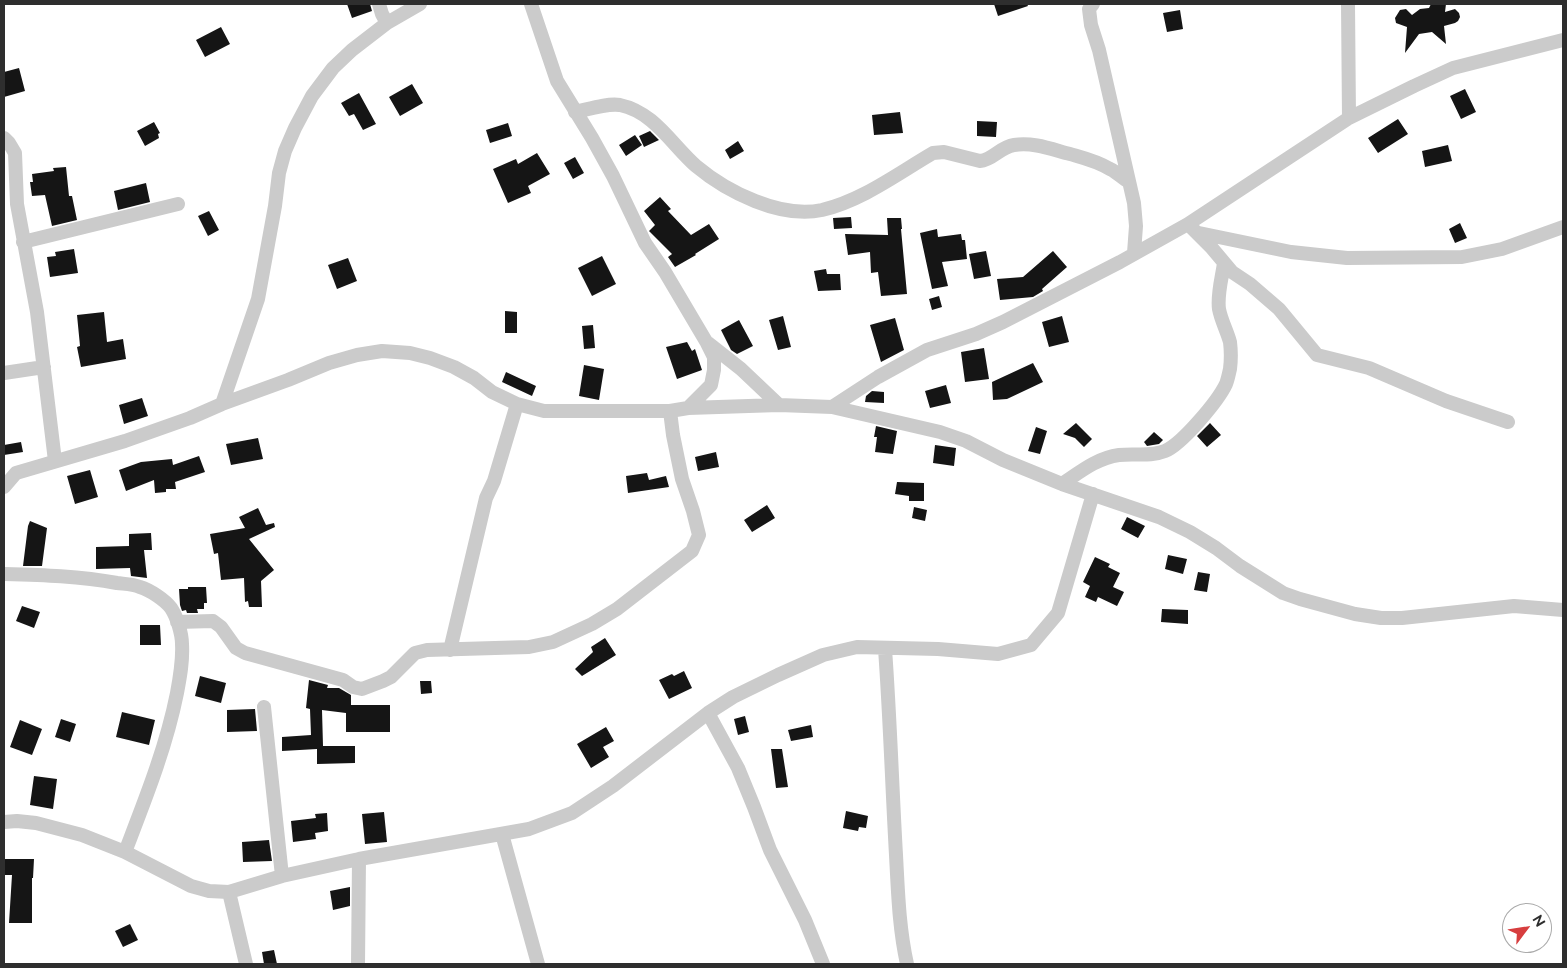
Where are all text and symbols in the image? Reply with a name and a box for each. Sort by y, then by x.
north arrow [1502,903,1552,953]
text: N [1529,912,1549,929]

